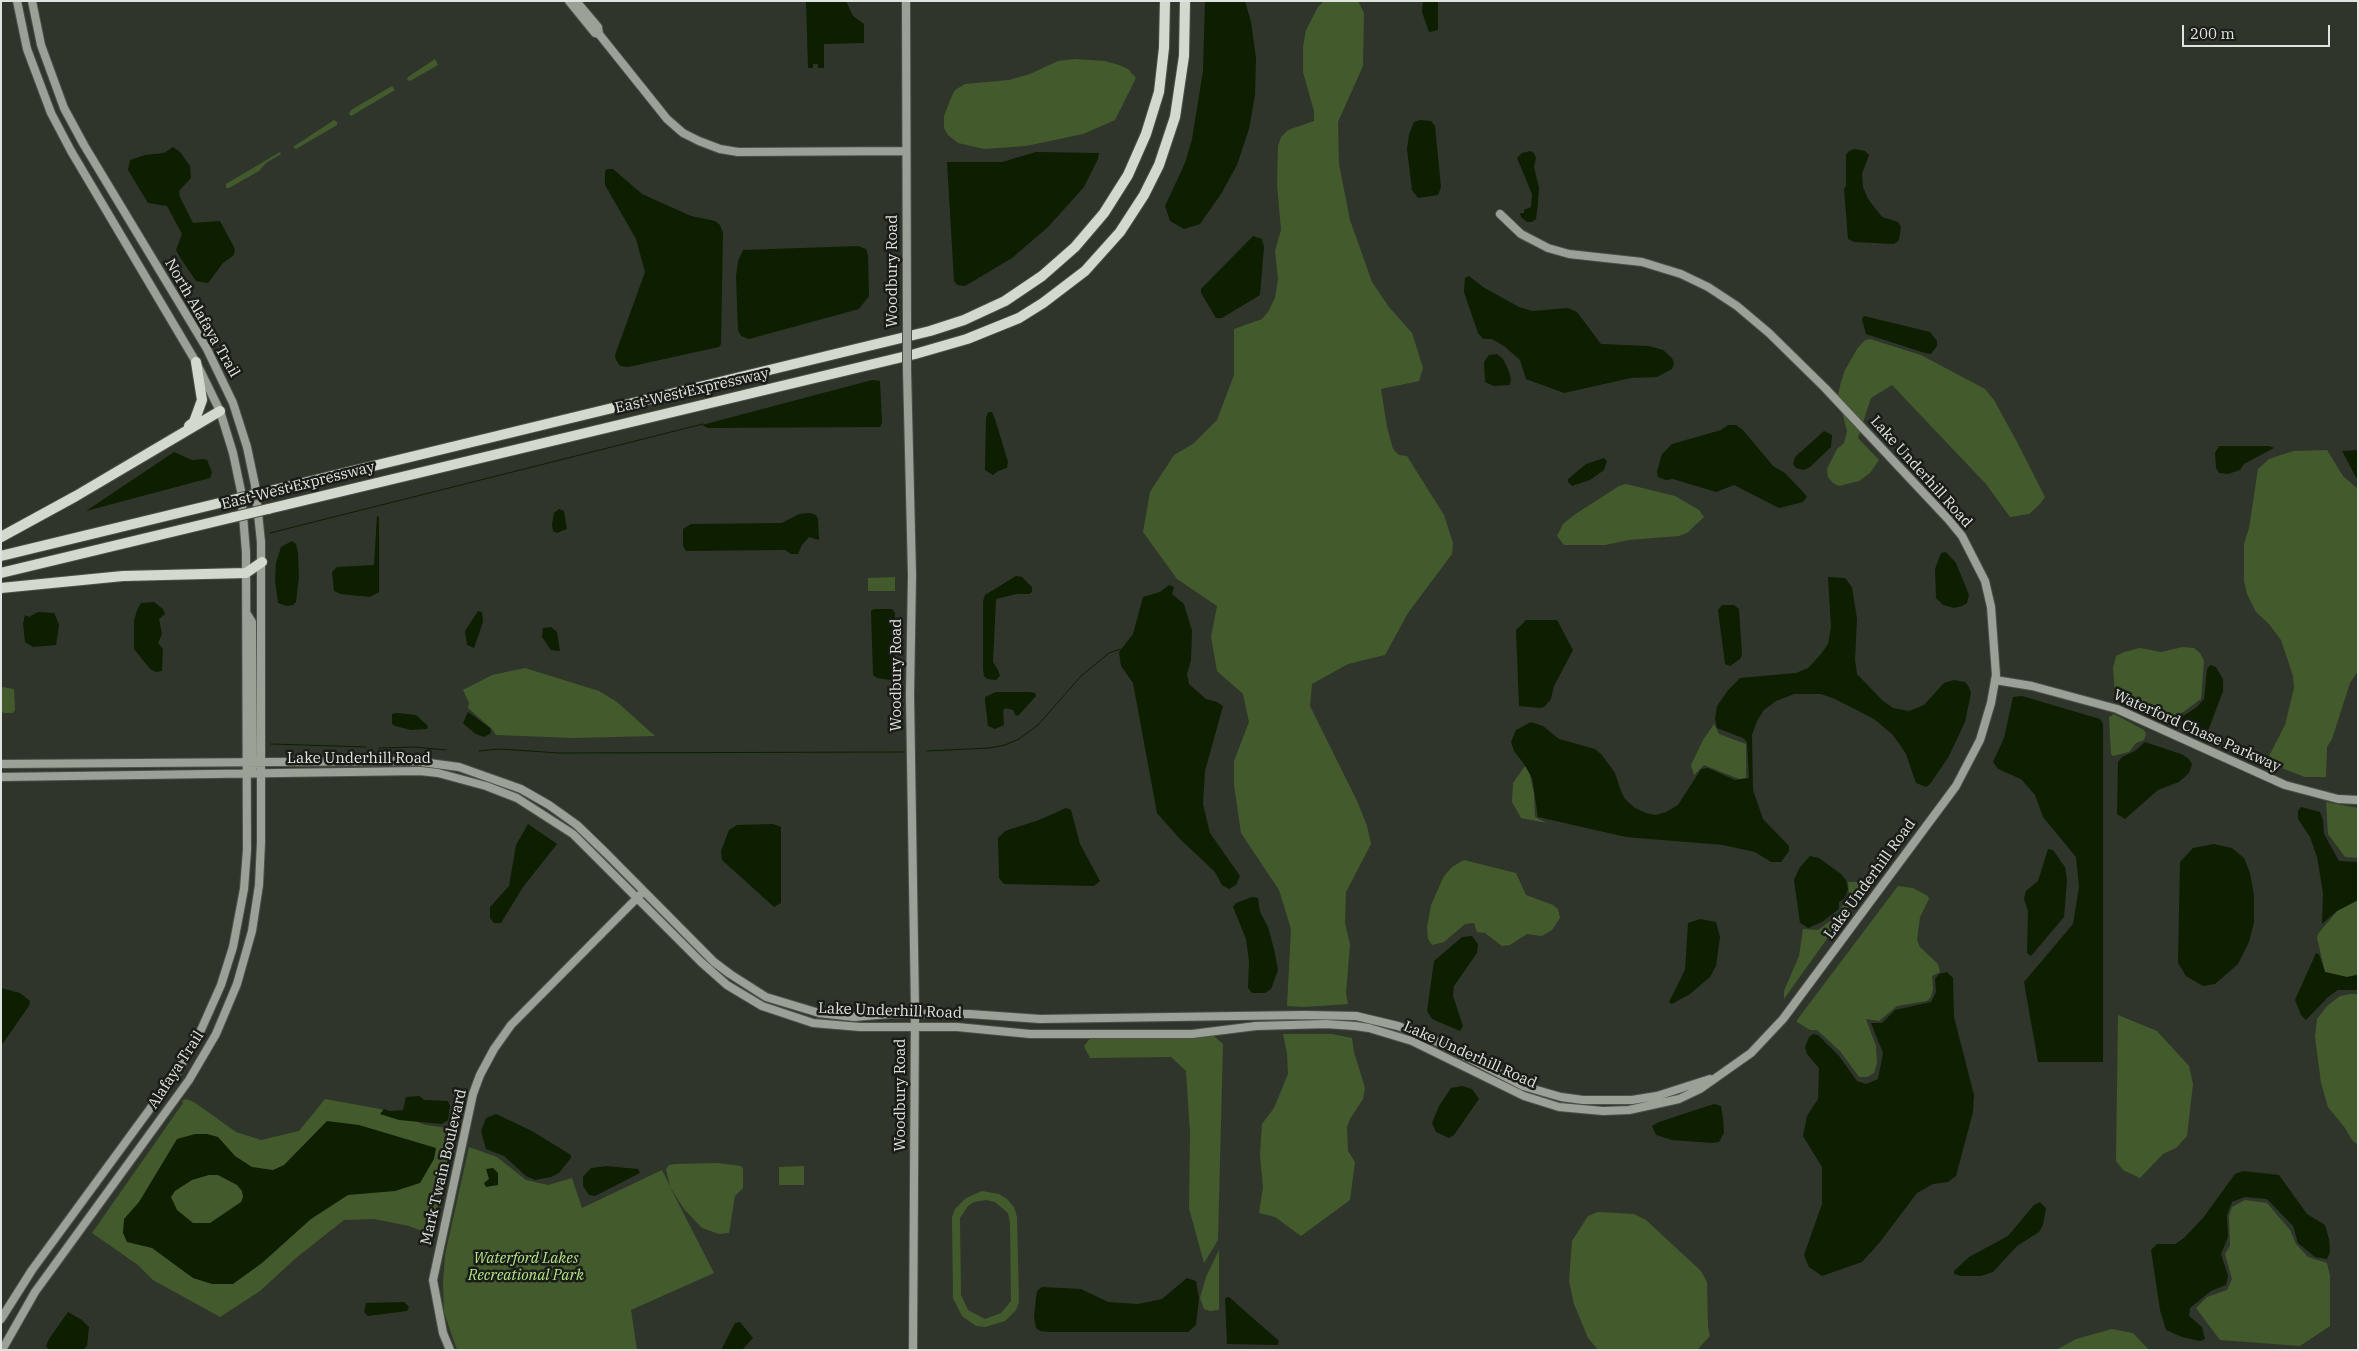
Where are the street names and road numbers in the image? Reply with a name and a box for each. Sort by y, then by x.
street label: Woodbury Road [884,215,902,327]
street label: North Alafaya Trail [161,255,243,381]
street label: East-West Expressway [613,365,771,417]
street label: Lake Underhill Road [1866,413,1976,531]
street label: East-West Expressway [219,458,377,514]
street label: Woodbury Road [888,619,906,731]
street label: Waterford Chase Parkway [2111,686,2283,776]
street label: Lake Underhill Road [287,750,431,768]
street label: Lake Underhill Road [1820,815,1920,943]
street label: Lake Underhill Road [818,999,962,1023]
street label: Lake Underhill Road [1401,1018,1539,1092]
street label: Alafaya Trail [144,1028,208,1112]
street label: Woodbury Road [892,1039,910,1151]
street label: Mark Twain Boulevard [417,1087,471,1247]

